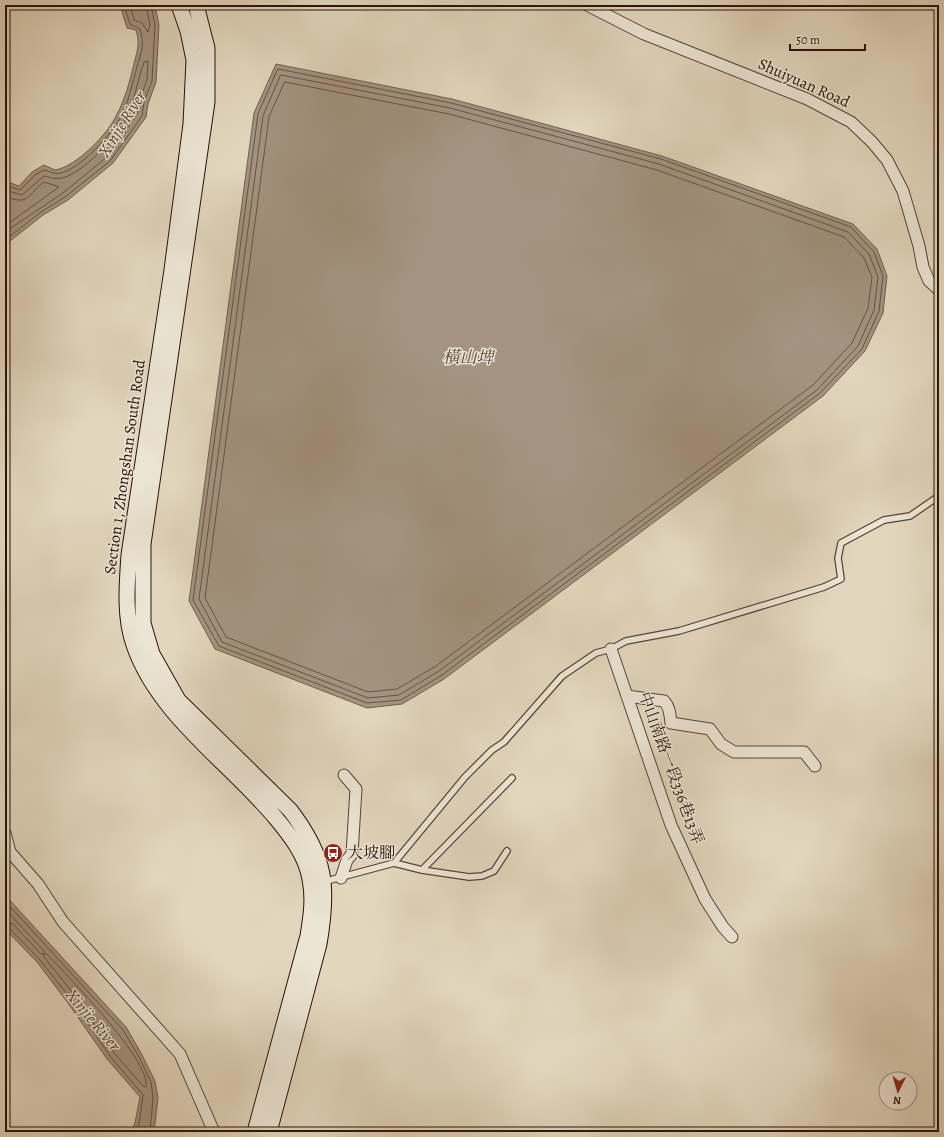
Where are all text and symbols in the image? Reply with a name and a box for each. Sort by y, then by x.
scale bar [790,26,865,52]
text: 50 m [796,32,820,48]
street label: Shuiyuan Road [755,53,854,113]
water label: Xinjie River [92,85,152,162]
water label: 橫山埤 [443,346,495,369]
street label: Section 1, Zhongshan South Road [99,358,151,576]
street label: 中山南路一段336巷13弄 [633,689,709,847]
bus stop icon: 大坡腳 [322,842,344,864]
place label: 大坡腳 [347,842,395,864]
water label: Xinjie River [60,983,126,1057]
north arrow [878,1071,918,1111]
text: N [893,1093,902,1108]

